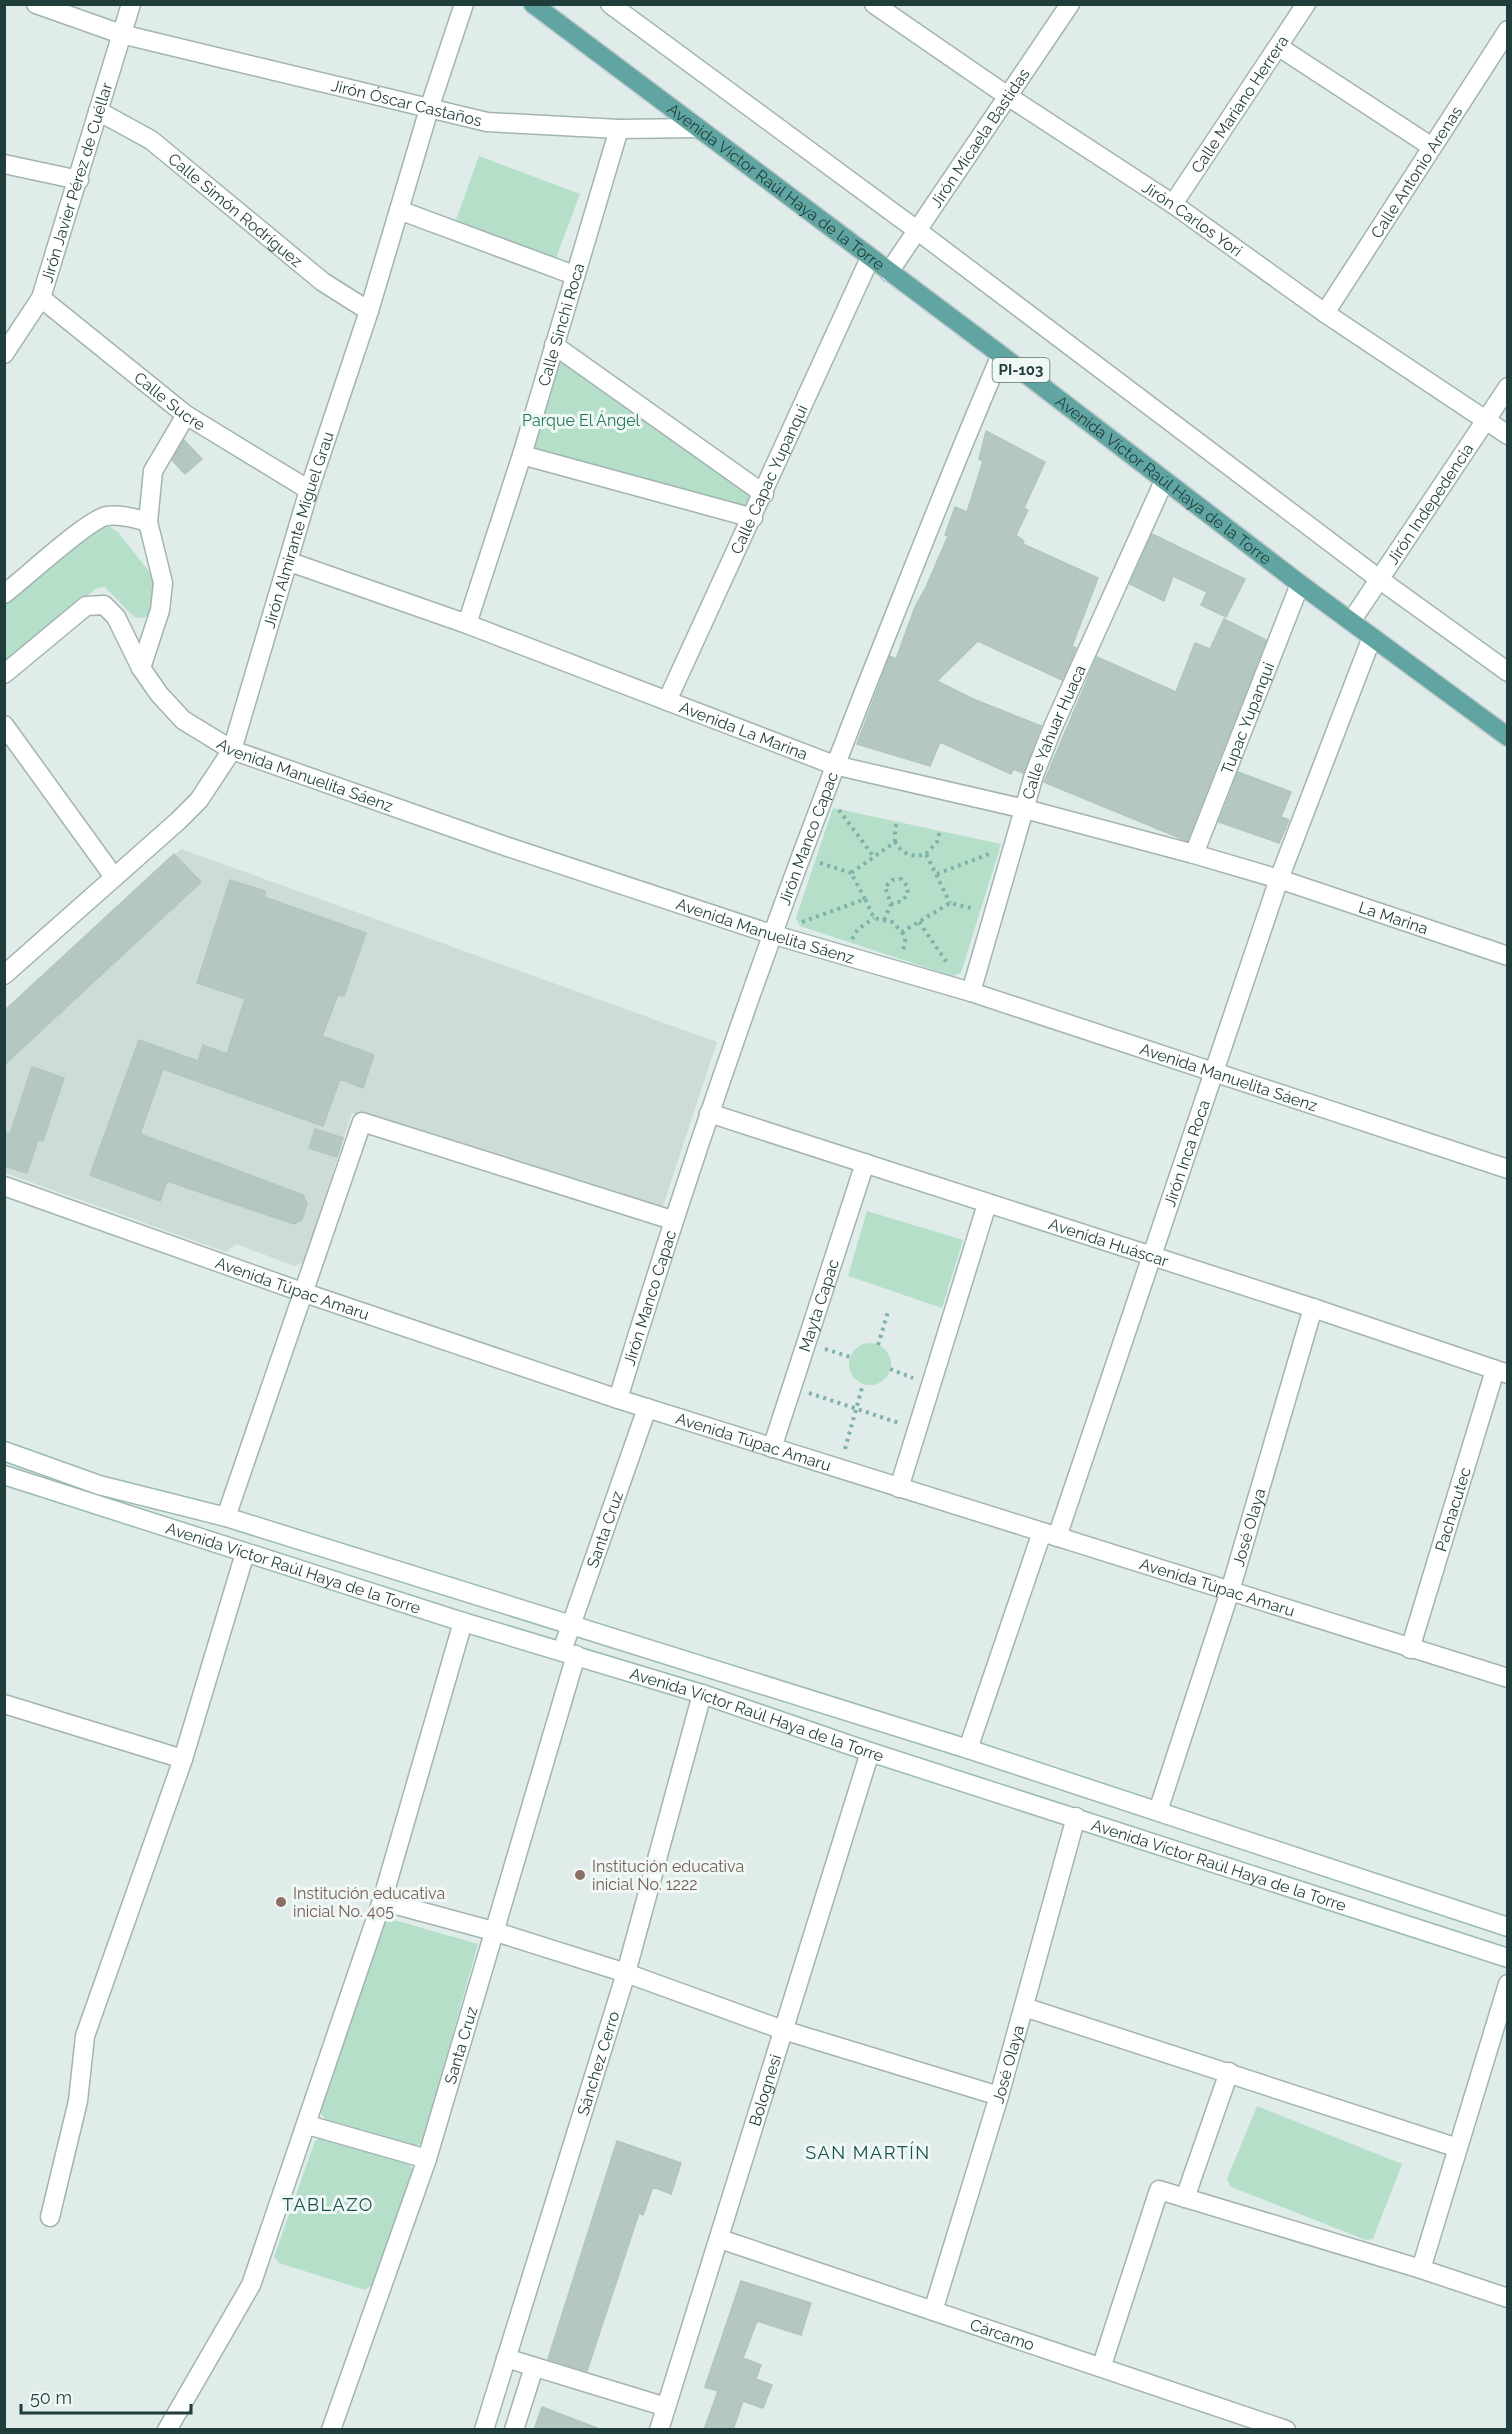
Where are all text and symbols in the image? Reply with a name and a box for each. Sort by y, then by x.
street label: Calle Mariano Herrera [1187,32,1292,176]
street label: Jirón Micaela Bastidas [926,64,1033,211]
street label: Jirón Óscar Castaños [329,75,484,130]
street label: Jirón Javier Pérez de Cuéllar [37,80,116,285]
street label: Avenida Víctor Raúl Haya de la Torre [664,99,888,274]
street label: Calle Antonio Arenas [1367,102,1466,242]
street label: Calle Simón Rodríguez [165,149,307,271]
street label: Jirón Carlos Yori [1139,177,1246,260]
street label: Calle Sinchi Roca [534,261,588,388]
road number: PI-103 [992,358,1050,382]
street label: Calle Sucre [130,368,209,434]
street label: Avenida Víctor Raúl Haya de la Torre [1052,391,1275,568]
street label: Calle Capac Yupanqui [726,401,811,557]
park label: Parque El Ángel [522,410,641,430]
street label: Jirón Almirante Miguel Grau [259,429,337,630]
street label: Jirón Indepedencia [1383,440,1477,568]
street label: Tupac Yupanqui [1217,659,1278,777]
street label: Calle Yahuar Huaca [1018,662,1089,801]
street label: Avenida La Marina [677,697,810,764]
street label: Avenida Manuelita Sáenz [214,734,396,815]
street label: Jirón Manco Capac [774,769,842,908]
street label: Avenida Manuelita Sáenz [674,894,857,967]
street label: La Marina [1356,897,1431,938]
street label: Avenida Manuelita Sáenz [1138,1039,1320,1115]
street label: Jirón Inca Roca [1160,1097,1213,1209]
street label: Avenida Huáscar [1047,1214,1171,1270]
street label: Jirón Manco Capac [619,1227,680,1368]
street label: Avenida Túpac Amaru [213,1253,372,1324]
street label: Mayta Capac [795,1256,843,1354]
street label: Avenida Túpac Amaru [674,1408,833,1475]
street label: Pachacutec [1431,1465,1474,1554]
street label: José Olaya [1228,1486,1269,1568]
street label: Santa Cruz [582,1488,627,1570]
street label: Avenida Víctor Raúl Haya de la Torre [164,1518,423,1617]
street label: Avenida Túpac Amaru [1137,1554,1297,1620]
street label: Avenida Víctor Raúl Haya de la Torre [628,1663,886,1765]
street label: Avenida Víctor Raúl Haya de la Torre [1089,1815,1349,1915]
place label: Institución educativa inicial No. 1222 [592,1857,744,1894]
marker: Institución educativa inicial No. 1222 [573,1868,587,1882]
place label: Institución educativa inicial No. 405 [293,1884,445,1921]
marker: Institución educativa inicial No. 405 [274,1895,288,1909]
street label: Santa Cruz [440,2004,481,2086]
street label: Sánchez Cerro [573,2009,623,2118]
street label: José Olaya [988,2023,1028,2106]
street label: Bolognesi [745,2052,785,2128]
district label: SAN MARTÍN [805,2141,931,2163]
district label: TABLAZO [282,2194,374,2215]
street label: Cárcamo [968,2315,1037,2354]
scale bar [21,2377,190,2415]
text: 50 m [30,2387,72,2408]

